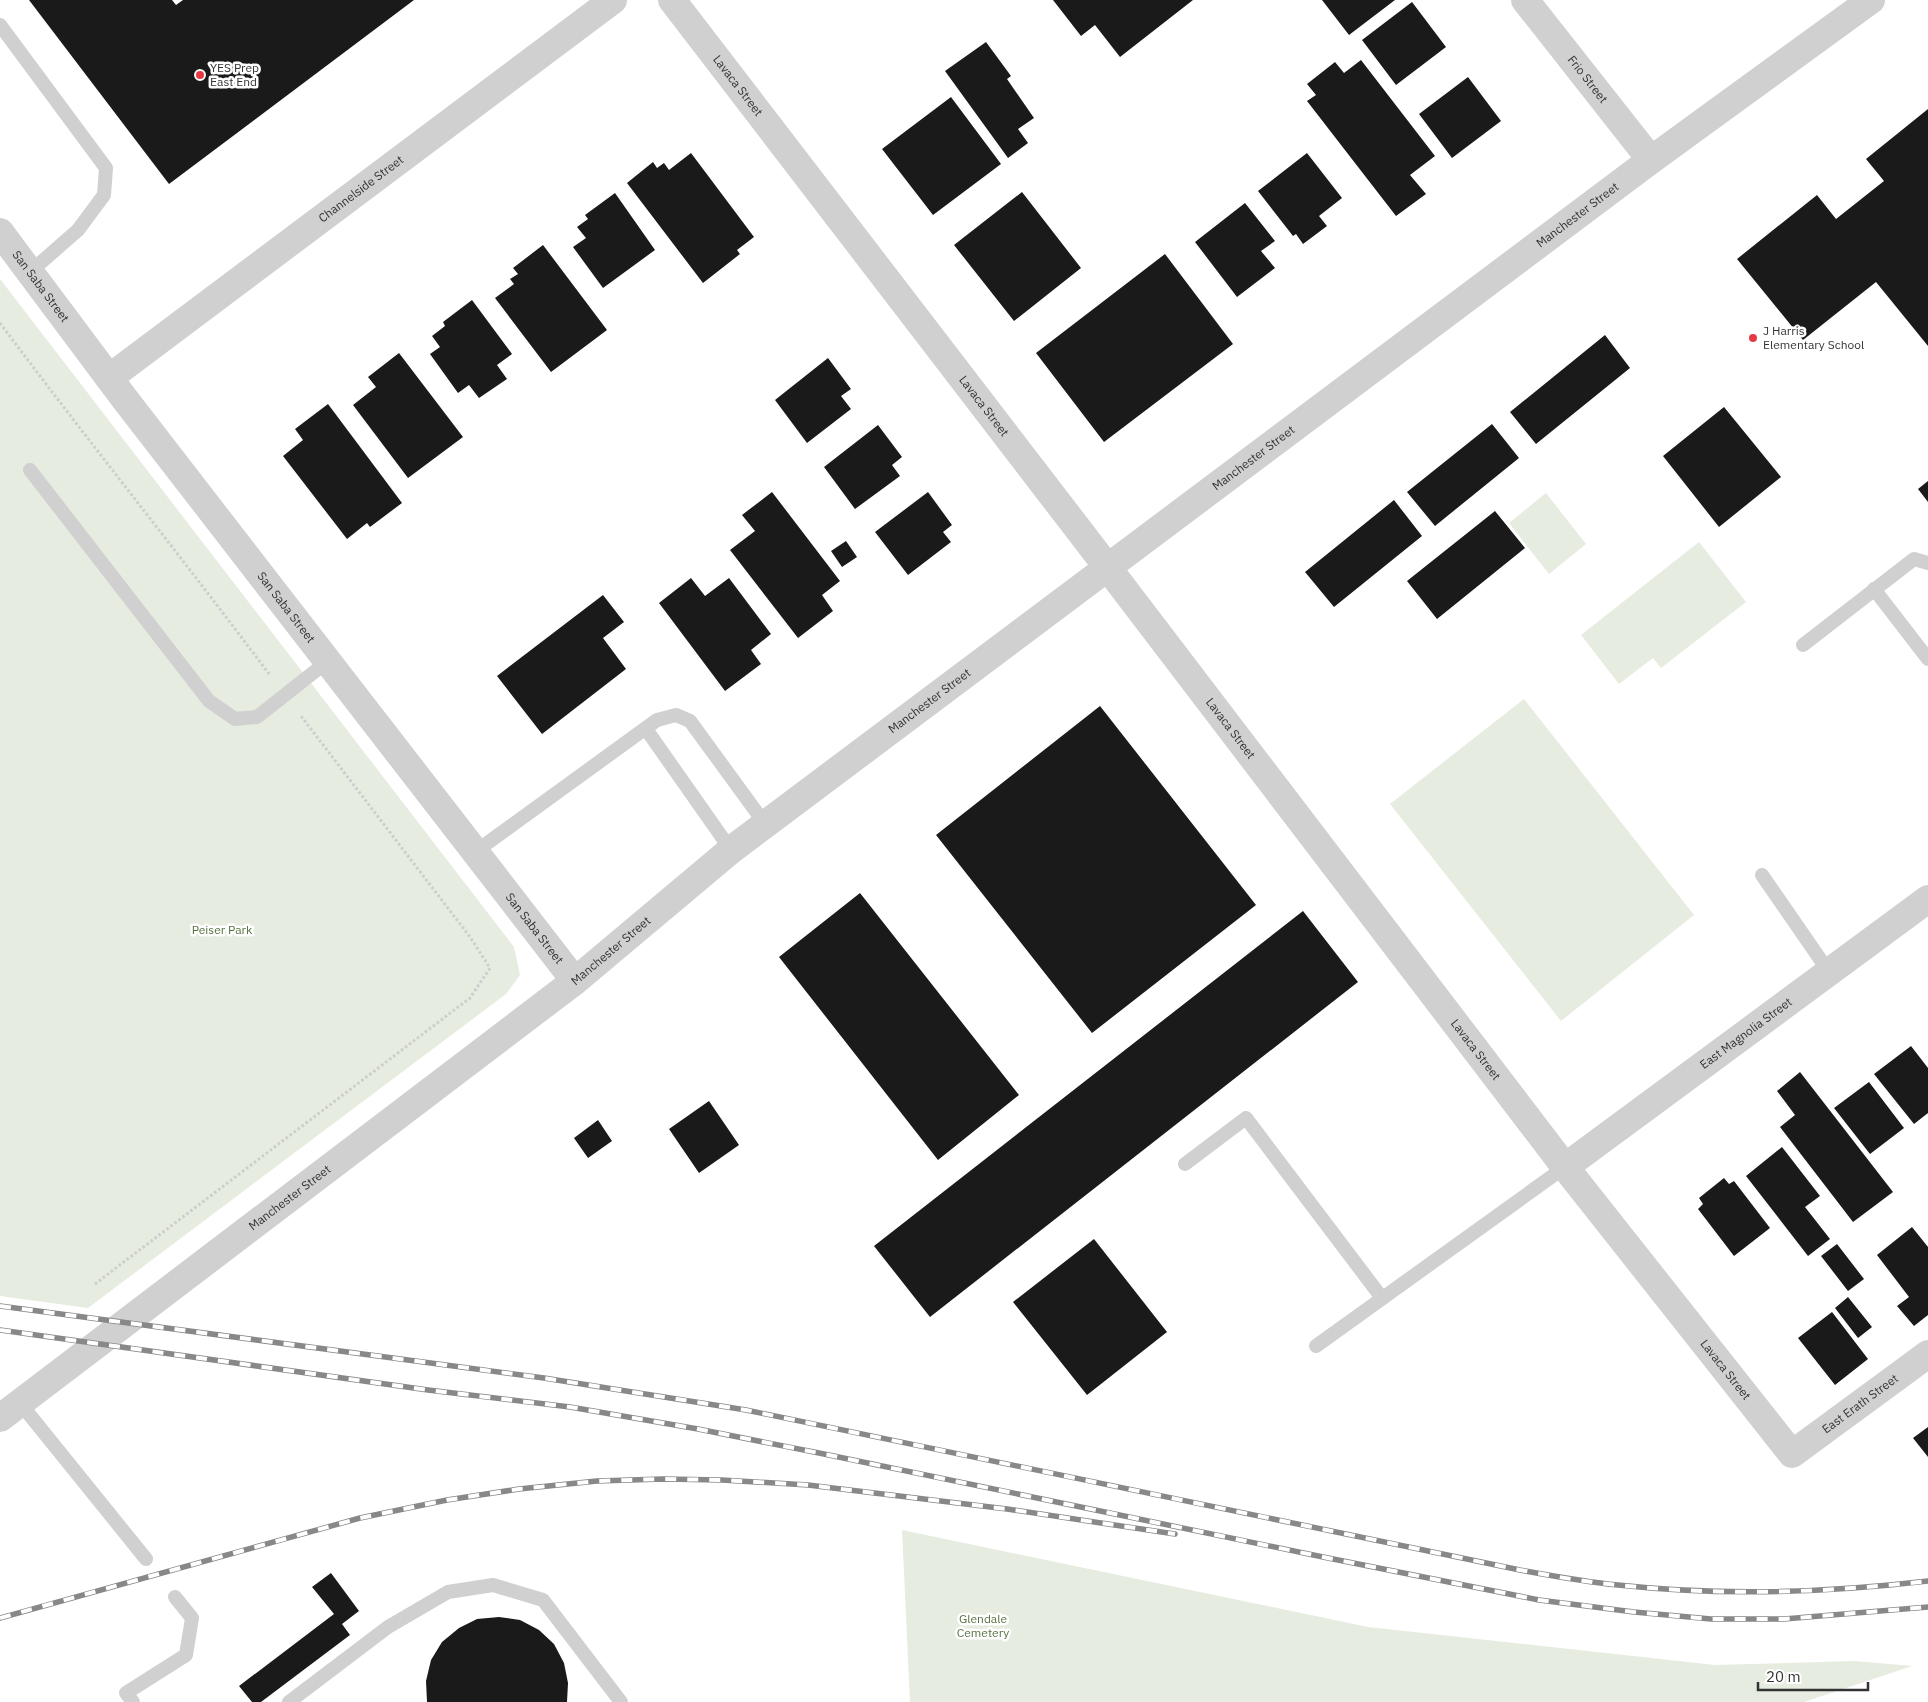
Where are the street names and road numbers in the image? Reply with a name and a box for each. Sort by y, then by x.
street label: Lavaca Street [710,52,766,119]
street label: Frio Street [1565,52,1611,106]
street label: Channelside Street [315,152,406,225]
street label: Manchester Street [1533,179,1621,251]
street label: San Saba Street [9,247,73,325]
street label: Lavaca Street [956,372,1012,439]
street label: Manchester Street [1209,422,1297,494]
street label: San Saba Street [254,569,319,646]
street label: Manchester Street [885,665,973,737]
street label: Lavaca Street [1203,695,1259,762]
street label: San Saba Street [503,890,567,967]
street label: Manchester Street [568,913,653,988]
street label: East Magnolia Street [1697,994,1795,1072]
street label: Lavaca Street [1448,1016,1504,1083]
street label: Manchester Street [245,1161,334,1233]
street label: Lavaca Street [1697,1336,1754,1403]
street label: East Erath Street [1819,1371,1901,1436]

